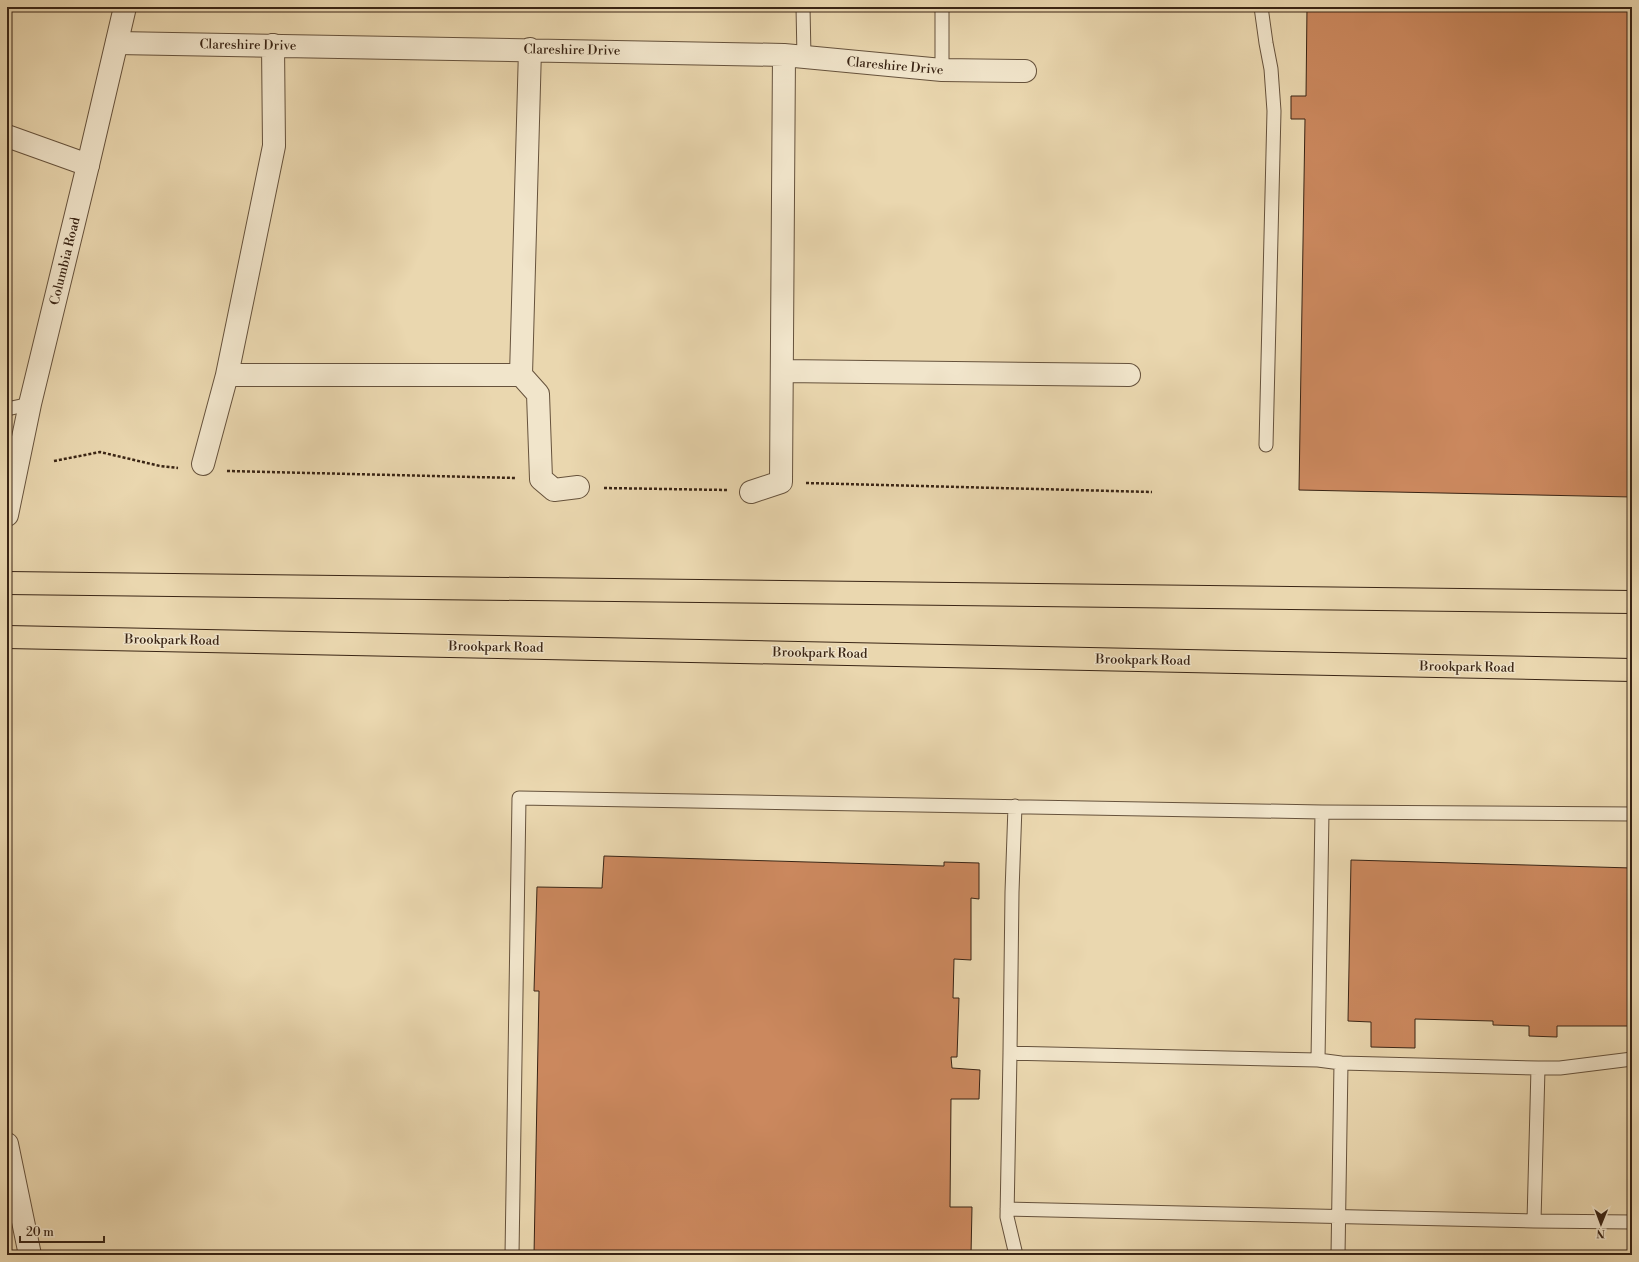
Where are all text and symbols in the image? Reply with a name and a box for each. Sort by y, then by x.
street label: Clareshire Drive [199,36,297,54]
street label: Clareshire Drive [523,41,621,59]
street label: Clareshire Drive [846,54,944,78]
street label: Columbia Road [46,215,84,307]
street label: Brookpark Road [123,631,220,649]
street label: Brookpark Road [447,638,544,656]
street label: Brookpark Road [771,644,868,662]
street label: Brookpark Road [1094,651,1191,669]
street label: Brookpark Road [1418,658,1515,676]
north arrow [1581,1204,1621,1244]
scale bar [20,1218,104,1244]
text: 20 m [26,1225,54,1240]
text: N [1596,1226,1605,1240]

